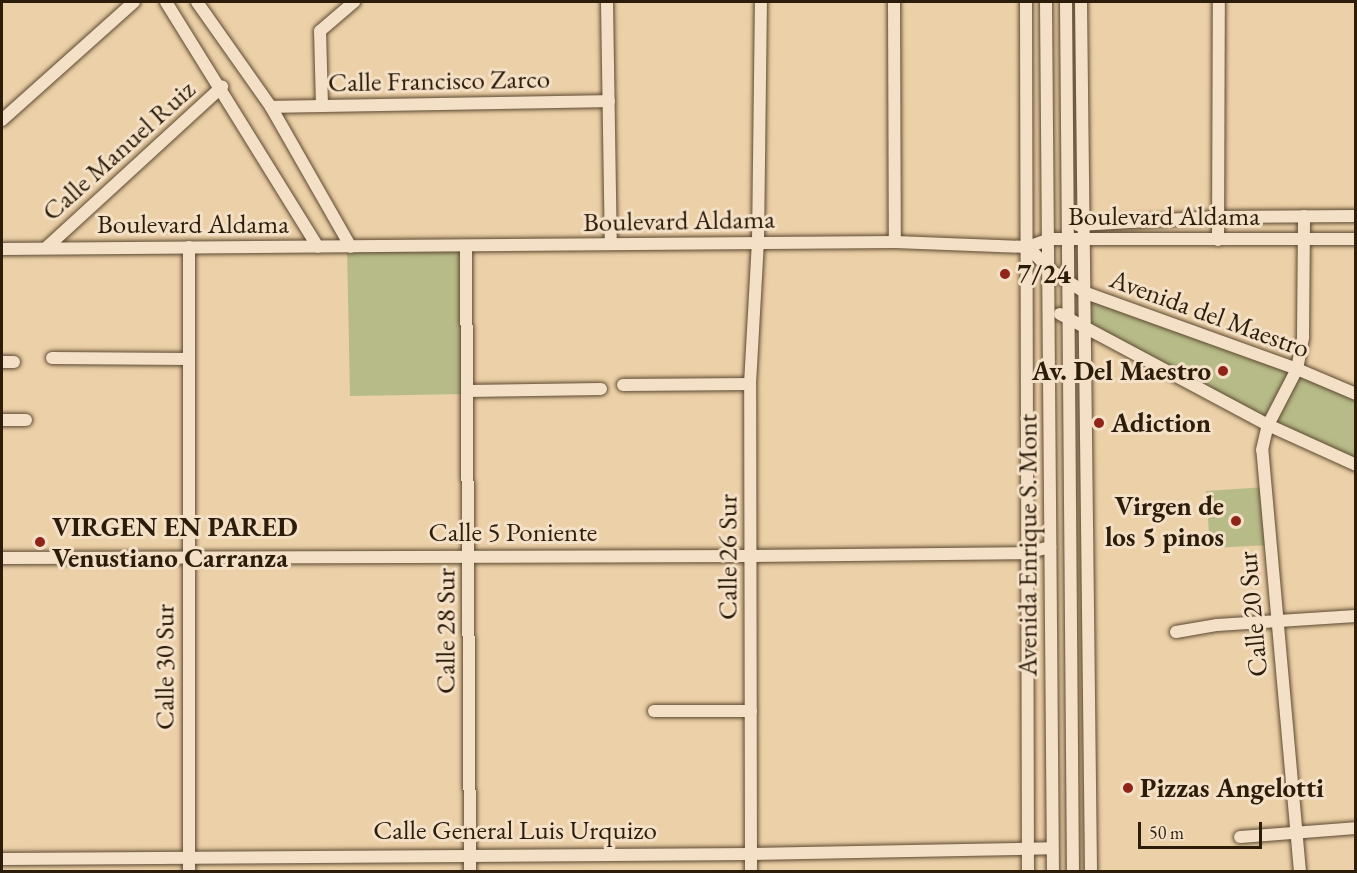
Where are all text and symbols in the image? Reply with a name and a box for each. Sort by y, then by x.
street label: Calle Francisco Zarco [328,62,550,98]
street label: Calle Manuel Ruiz [35,73,201,227]
street label: Boulevard Aldama [1068,200,1260,232]
street label: Boulevard Aldama [583,202,775,238]
street label: Boulevard Aldama [97,208,289,240]
place label: 7/24 [1017,258,1071,290]
street label: Avenida del Maestro [1106,262,1314,364]
marker: 7/24 [998,267,1012,281]
place label: Av. Del Maestro [1032,355,1211,387]
marker: Av. Del Maestro [1216,364,1230,378]
place label: Adiction [1111,407,1211,439]
street label: Avenida Enrique S. Mont [1011,414,1043,676]
marker: Adiction [1092,416,1106,430]
place label: Virgen de los 5 pinos [1105,489,1224,552]
street label: Calle 26 Sur [711,494,743,620]
place label: VIRGEN EN PARED Venustiano Carranza [52,510,298,573]
marker: Virgen de los 5 pinos [1229,514,1243,528]
street label: Calle 5 Poniente [429,516,597,548]
marker: VIRGEN EN PARED Venustiano Carranza [33,535,47,549]
street label: Calle 20 Sur [1230,550,1274,678]
street label: Calle 28 Sur [429,568,461,694]
street label: Calle 30 Sur [148,604,180,730]
place label: Pizzas Angelotti [1140,772,1324,804]
marker: Pizzas Angelotti [1121,781,1135,795]
scale bar [1141,810,1266,848]
street label: Calle General Luis Urquizo [373,814,657,846]
text: 50 m [1149,821,1184,844]

